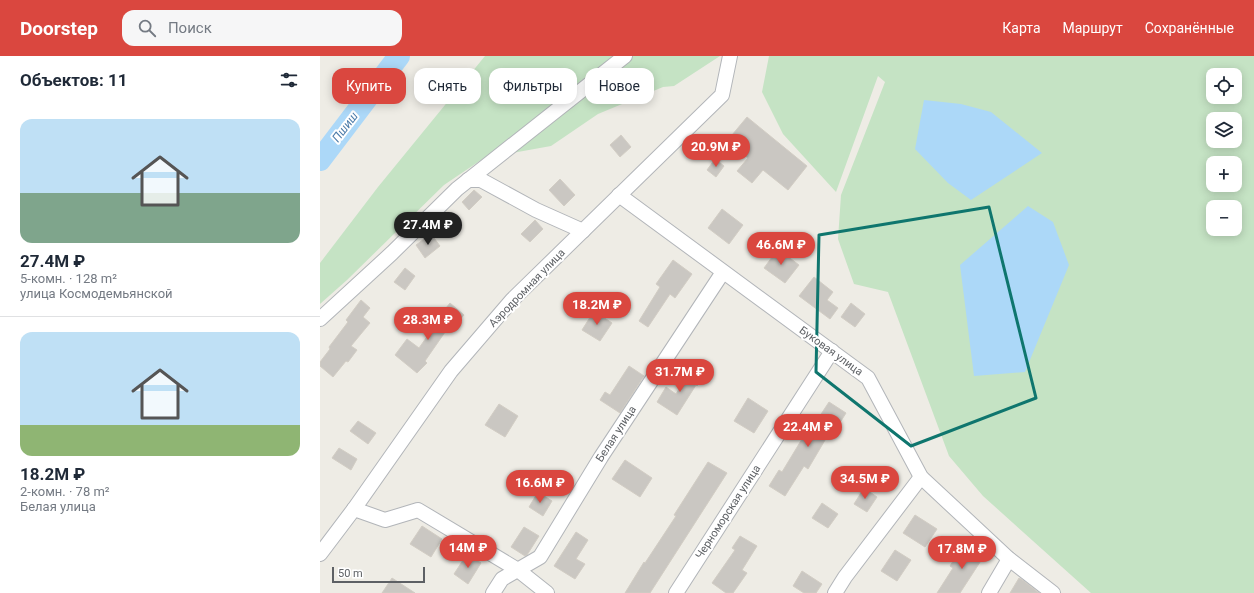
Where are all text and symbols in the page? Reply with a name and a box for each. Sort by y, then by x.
search box [122,10,402,46]
text: Doorstep [20,17,98,40]
icon: search [136,17,158,39]
text: Поиск [168,19,212,37]
text: Карта [1002,20,1041,36]
text: Маршрут [1063,20,1123,36]
text: Сохранённые [1145,20,1234,36]
chip: Купить [332,68,406,104]
chip: Снять [414,68,481,104]
chip: Фильтры [489,68,577,104]
chip: Новое [585,68,654,104]
map controls [1206,68,1242,236]
button: locate [1206,68,1242,104]
icon: filters [278,69,300,91]
text: Объектов: 11 [20,70,127,90]
water label: Пшиш [329,109,361,145]
button: layers [1206,112,1242,148]
pin: 20.9M ₽ [679,134,753,168]
text: 20.9M ₽ [691,139,741,154]
icon: home [124,145,196,217]
button: + [1206,156,1242,192]
button: − [1206,200,1242,236]
pin: 27.4M ₽ [391,212,465,246]
text: 27.4M ₽ [403,217,453,232]
pin: 46.6M ₽ [744,232,818,266]
text: 46.6M ₽ [756,237,806,252]
street label: Аэродромная улица [486,246,568,330]
text: 27.4M ₽ [20,251,85,271]
text: 5-комн. · 128 m² [20,271,117,286]
text: улица Космодемьянской [20,286,173,301]
pin: 18.2M ₽ [560,292,634,326]
text: 18.2M ₽ [572,297,622,312]
pin: 28.3M ₽ [391,307,465,341]
text: 28.3M ₽ [403,312,453,327]
street label: Буковая улица [797,324,865,378]
icon: home [124,358,196,430]
pin: 31.7M ₽ [643,359,717,393]
text: 31.7M ₽ [655,364,705,379]
street label: Белая улица [593,404,639,464]
pin: 22.4M ₽ [771,414,845,448]
text: 22.4M ₽ [783,419,833,434]
street label: Черноморская улица [693,463,763,561]
text: 18.2M ₽ [20,464,85,484]
pin: 34.5M ₽ [828,466,902,500]
pin: 16.6M ₽ [503,470,577,504]
text: 34.5M ₽ [840,471,890,486]
text: 16.6M ₽ [515,475,565,490]
text: 2-комн. · 78 m² [20,484,110,499]
text: Белая улица [20,499,96,514]
pin: 14M ₽ [440,535,496,569]
pin: 17.8M ₽ [925,536,999,570]
text: 14M ₽ [449,540,487,555]
text: 17.8M ₽ [937,541,987,556]
scale bar [332,565,425,584]
text: 50 m [338,567,363,580]

